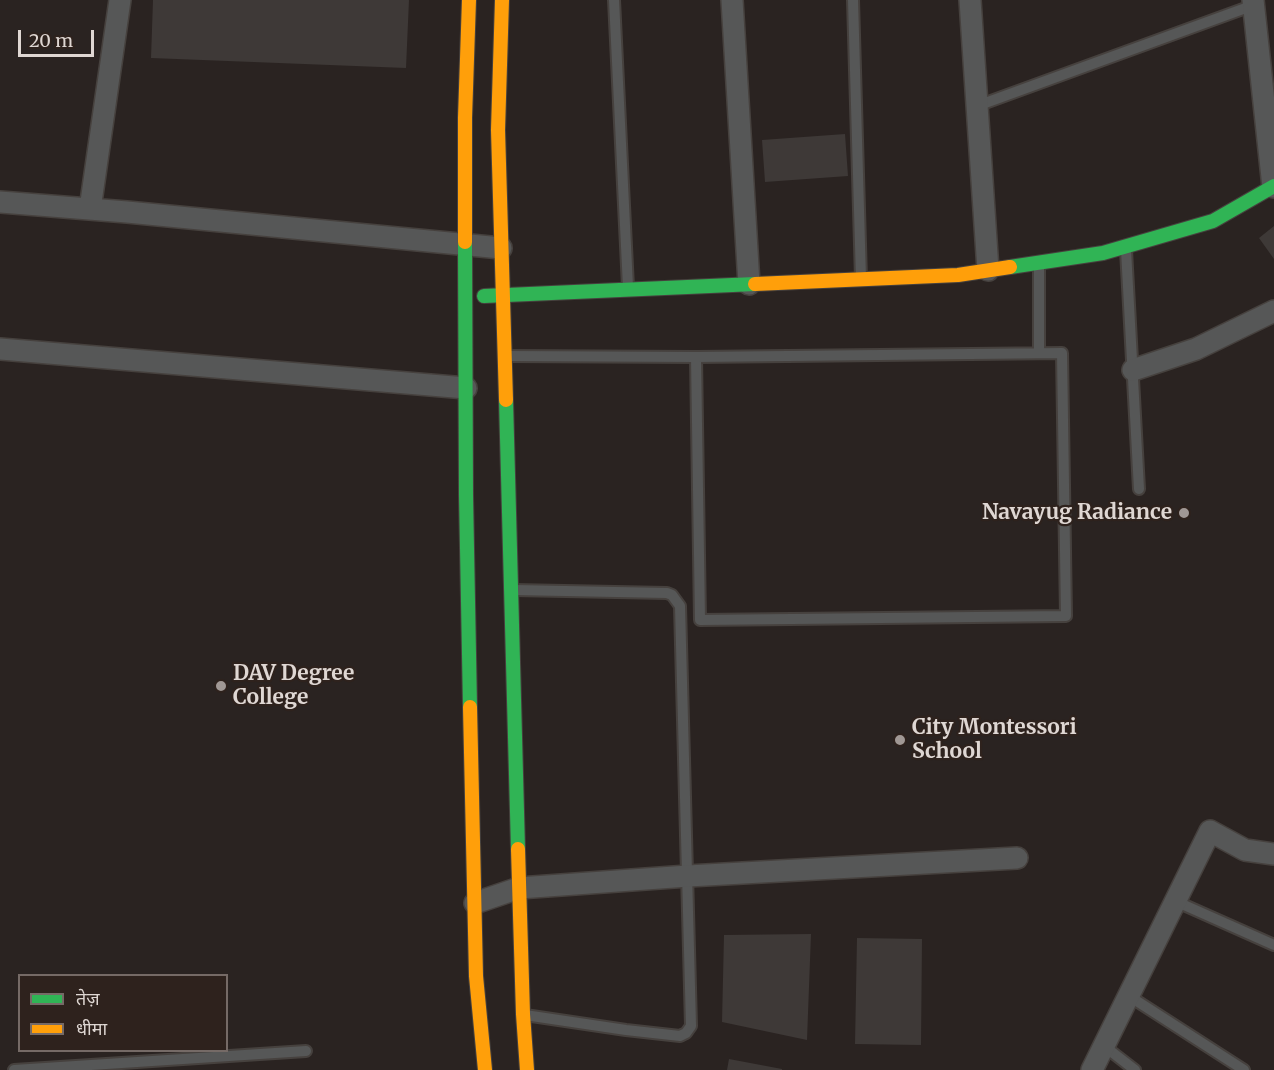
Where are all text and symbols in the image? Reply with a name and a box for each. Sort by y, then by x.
scale bar [21,18,98,56]
text: 20 m [29,29,73,52]
place label: Navayug Radiance [982,500,1172,526]
marker: Navayug Radiance [1177,506,1191,520]
place label: DAV Degree College [233,661,354,711]
marker: DAV Degree College [214,679,228,693]
place label: City Montessori School [912,715,1077,765]
marker: City Montessori School [893,733,907,747]
legend [18,974,228,1052]
text: तेज़ [76,987,100,1010]
text: धीमा [76,1017,107,1040]

